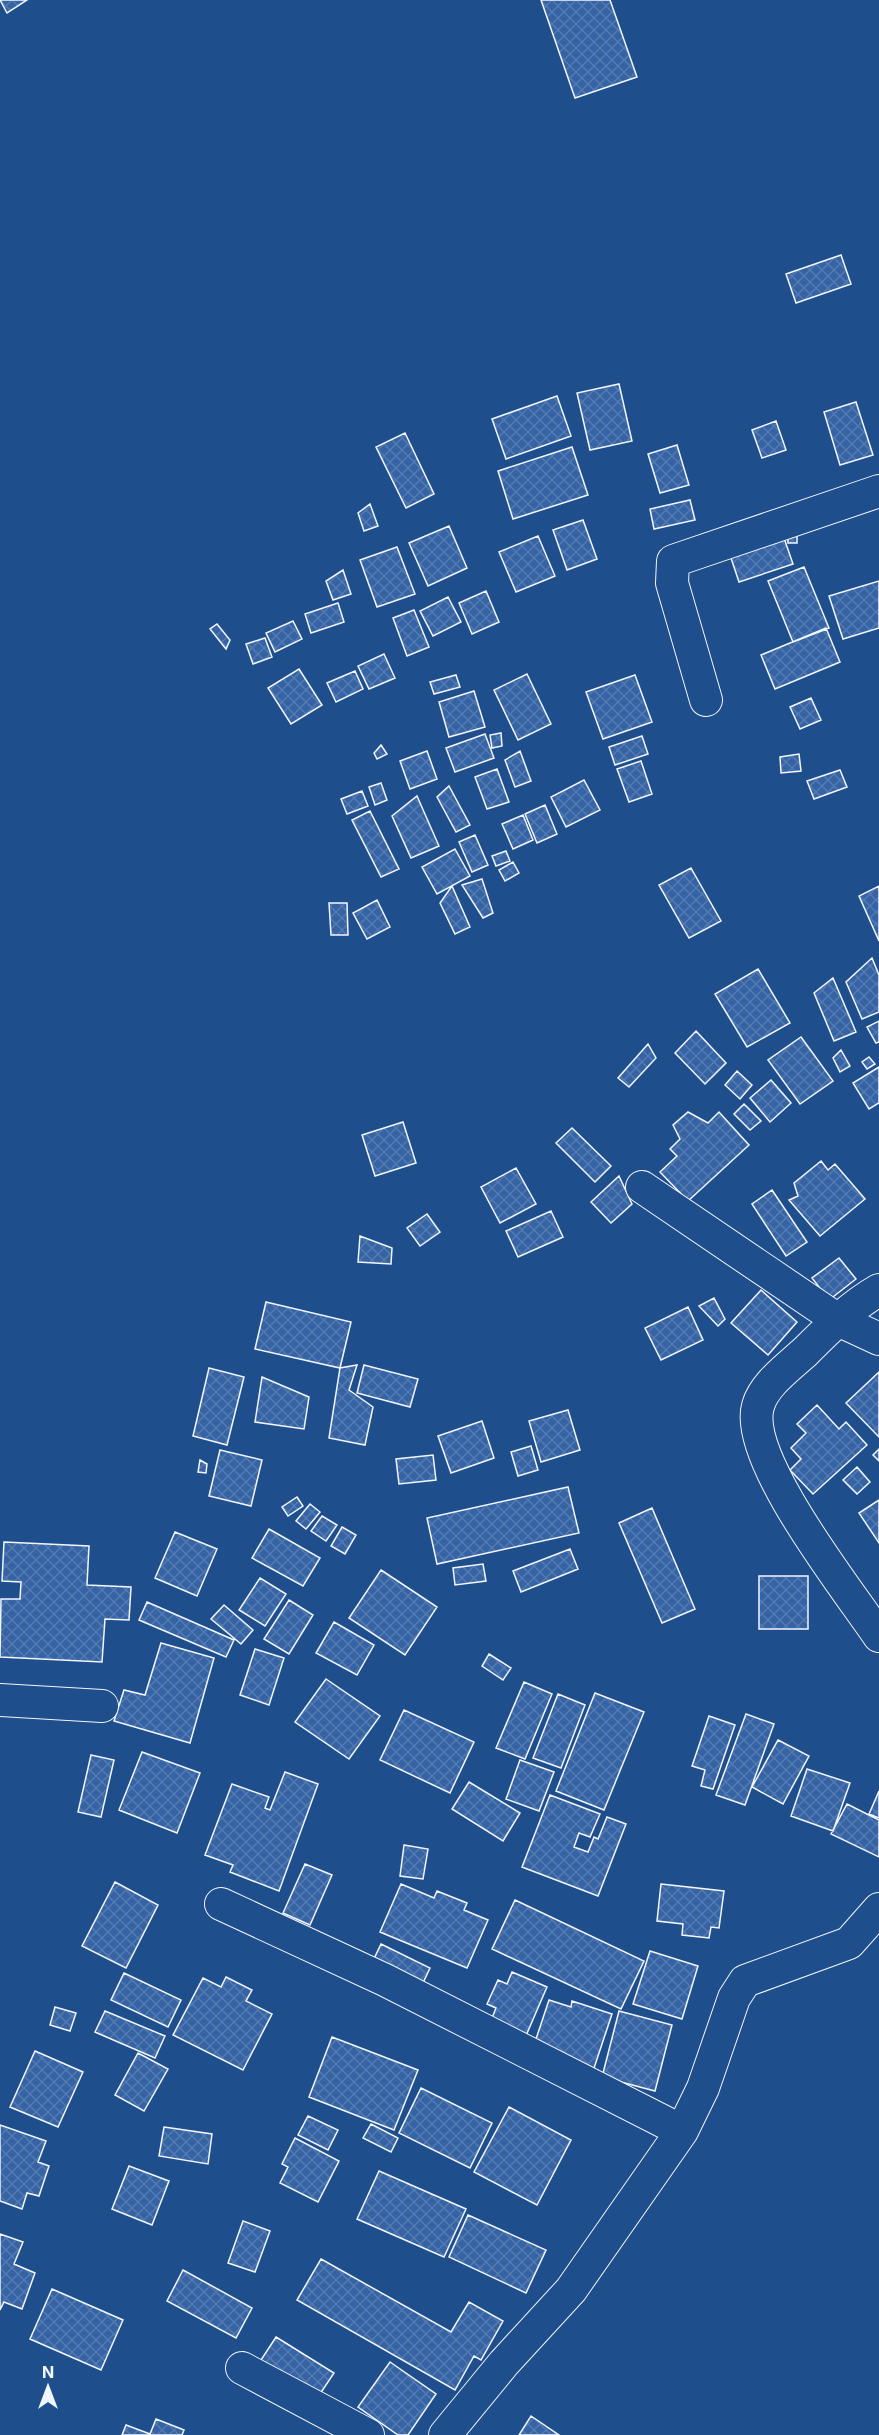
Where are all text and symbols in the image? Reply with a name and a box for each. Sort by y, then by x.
north arrow [18,2357,78,2417]
text: N [42,2362,54,2382]

